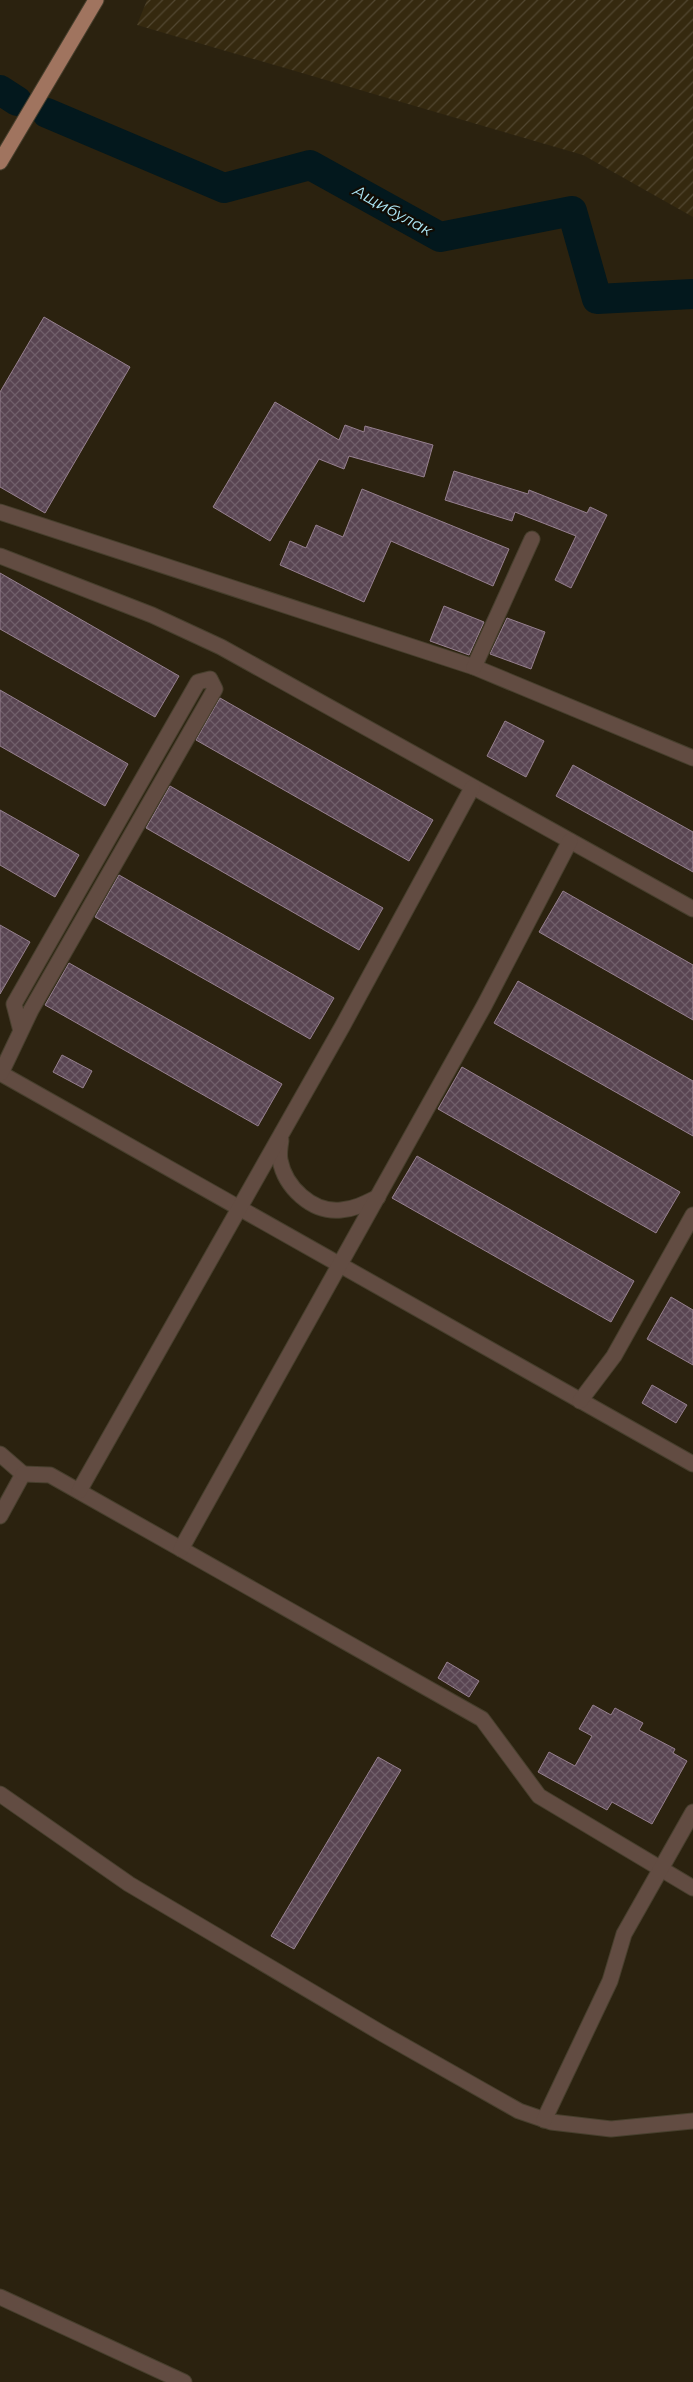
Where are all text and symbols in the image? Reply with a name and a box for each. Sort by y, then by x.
water label: Ащибулак [349,180,436,240]

